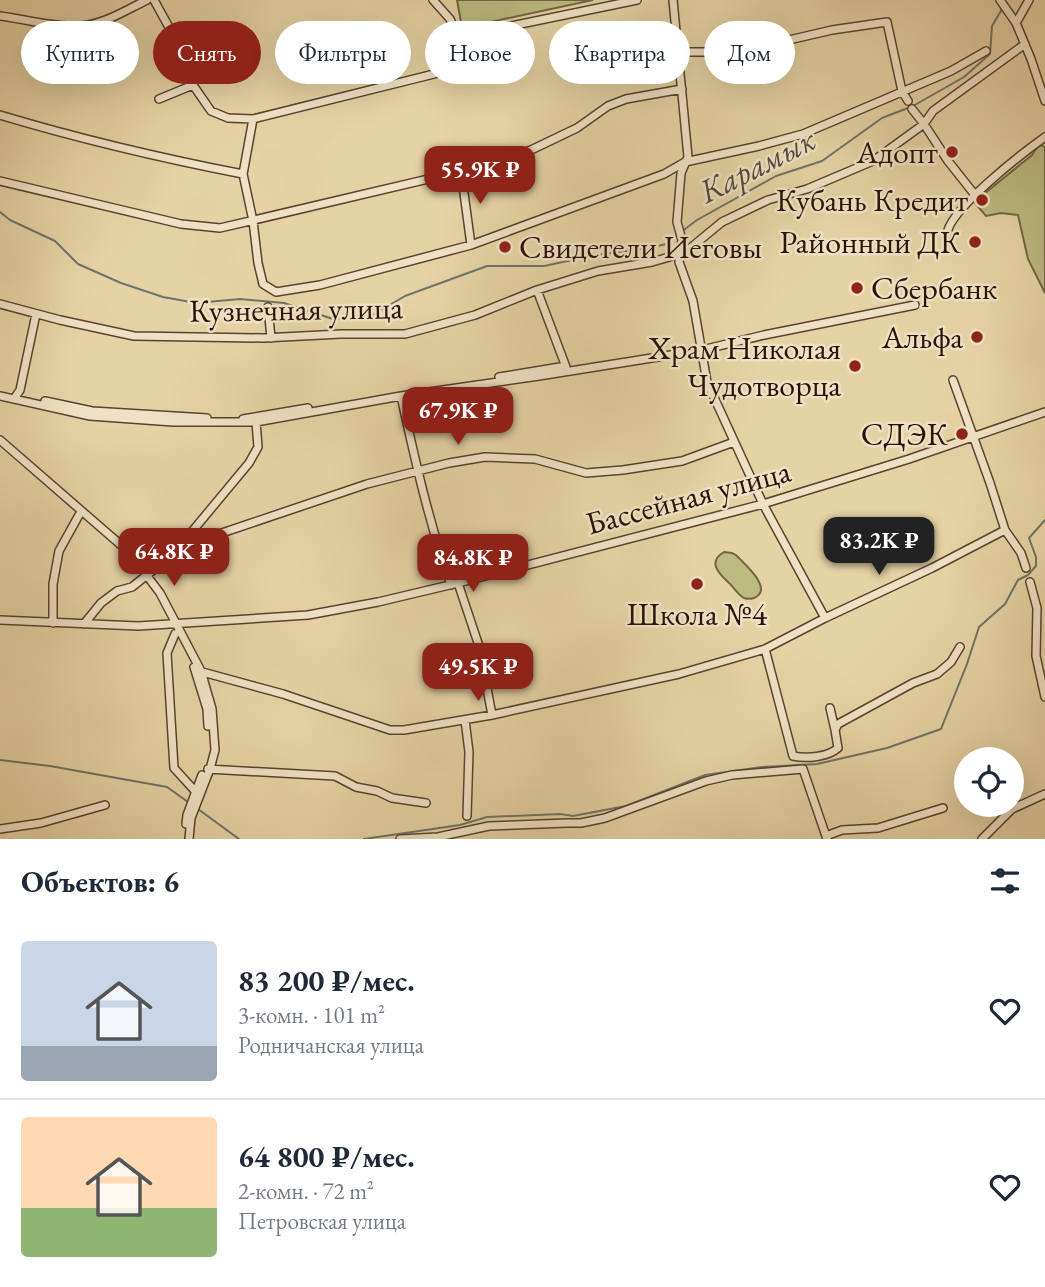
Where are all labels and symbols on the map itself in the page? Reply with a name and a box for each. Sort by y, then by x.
water label: Карамык [690,117,823,213]
place label: Адопт [855,131,938,173]
marker: Адопт [944,144,960,160]
pin: 55.9K ₽ [415,146,545,206]
place label: Кубань Кредит [776,179,968,221]
marker: Кубань Кредит [974,192,990,208]
place label: Районный ДК [780,221,962,263]
place label: Свидетели Иеговы [519,226,762,268]
marker: Районный ДК [967,234,983,250]
marker: Свидетели Иеговы [497,239,513,255]
place label: Сбербанк [871,267,997,309]
marker: Сбербанк [849,280,865,296]
street label: Кузнечная улица [189,286,404,332]
place label: Альфа [881,316,963,358]
place label: Храм Николая Чудотворца [647,327,841,406]
marker: Альфа [969,329,985,345]
marker: Храм Николая Чудотворца [847,358,863,374]
pin: 67.9K ₽ [393,388,523,447]
place label: СДЭК [861,413,949,455]
marker: СДЭК [954,426,970,442]
street label: Бассейная улица [581,449,795,545]
pin: 83.2K ₽ [814,518,944,577]
pin: 64.8K ₽ [109,528,239,588]
pin: 84.8K ₽ [408,534,538,594]
marker: Школа №4 [689,576,705,592]
place label: Школа №4 [627,593,768,635]
pin: 49.5K ₽ [413,644,543,703]

